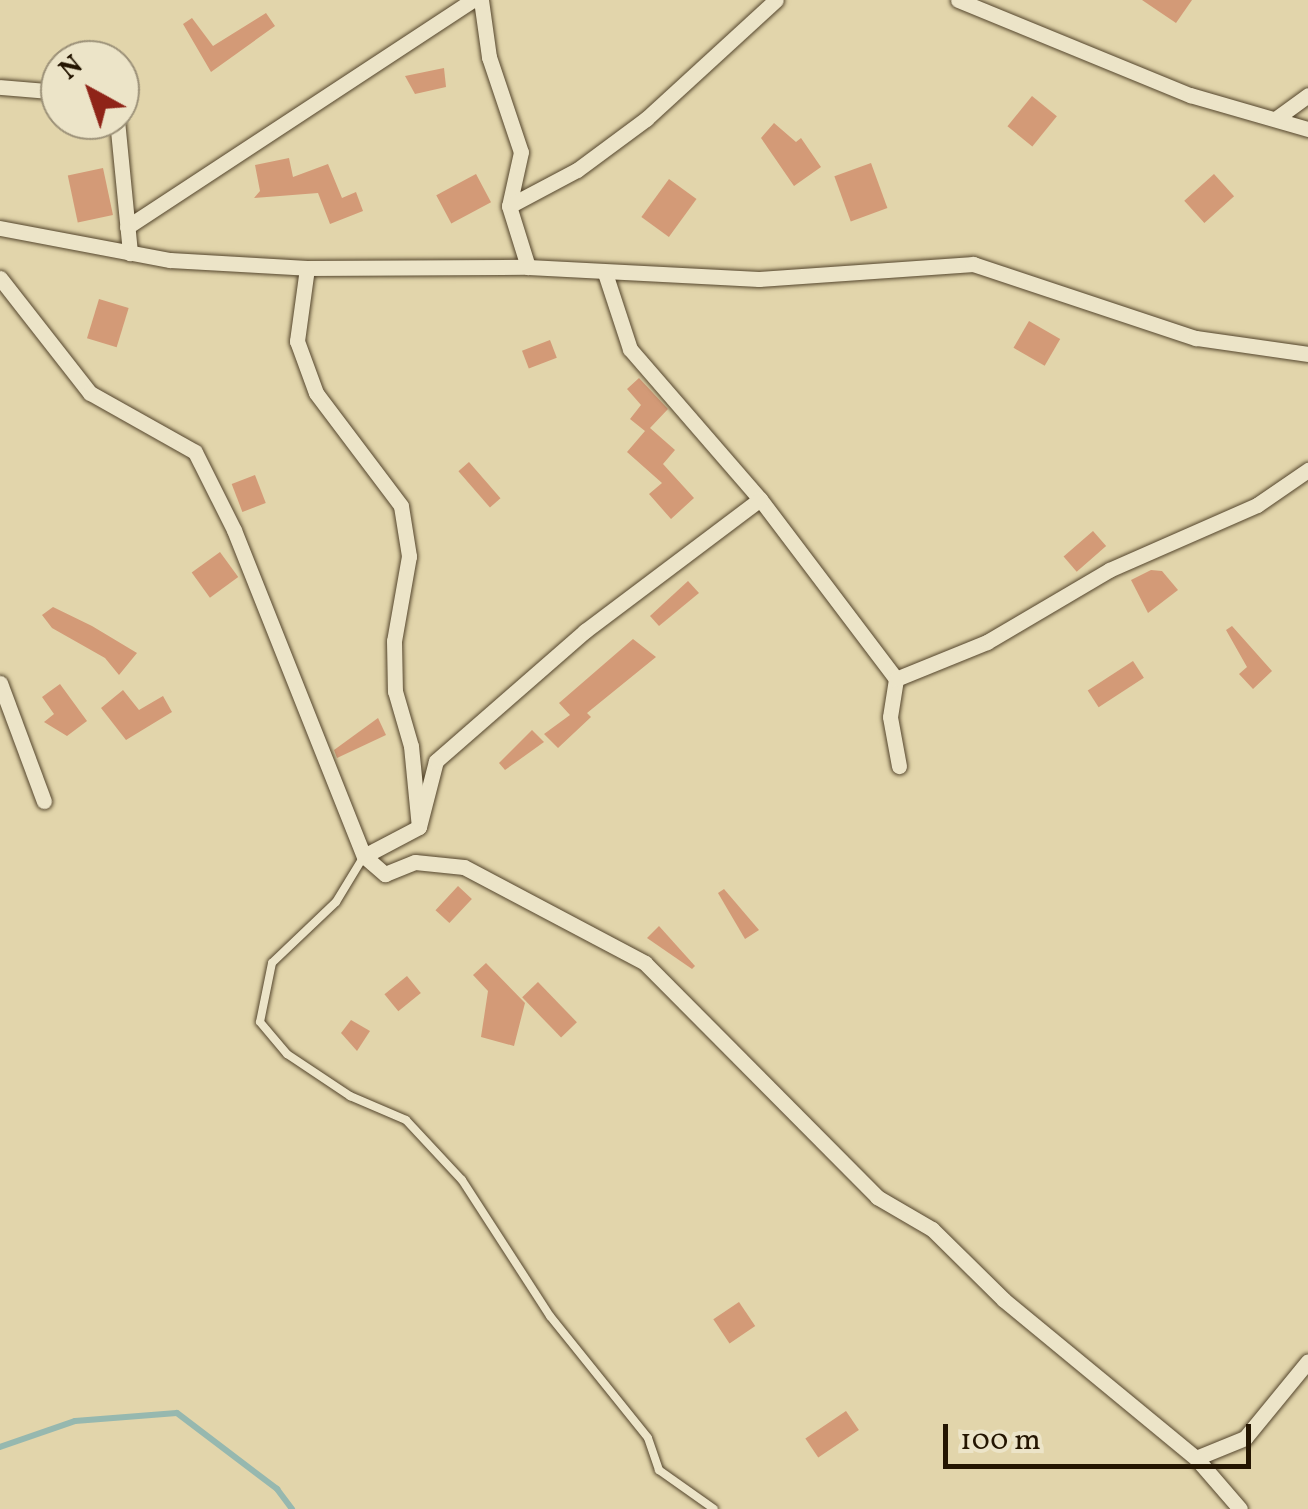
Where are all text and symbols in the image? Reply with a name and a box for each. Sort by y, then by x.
north arrow [40,40,140,140]
text: N [51,47,92,90]
scale bar [948,1404,1256,1466]
text: 100 m [960,1420,1041,1462]

